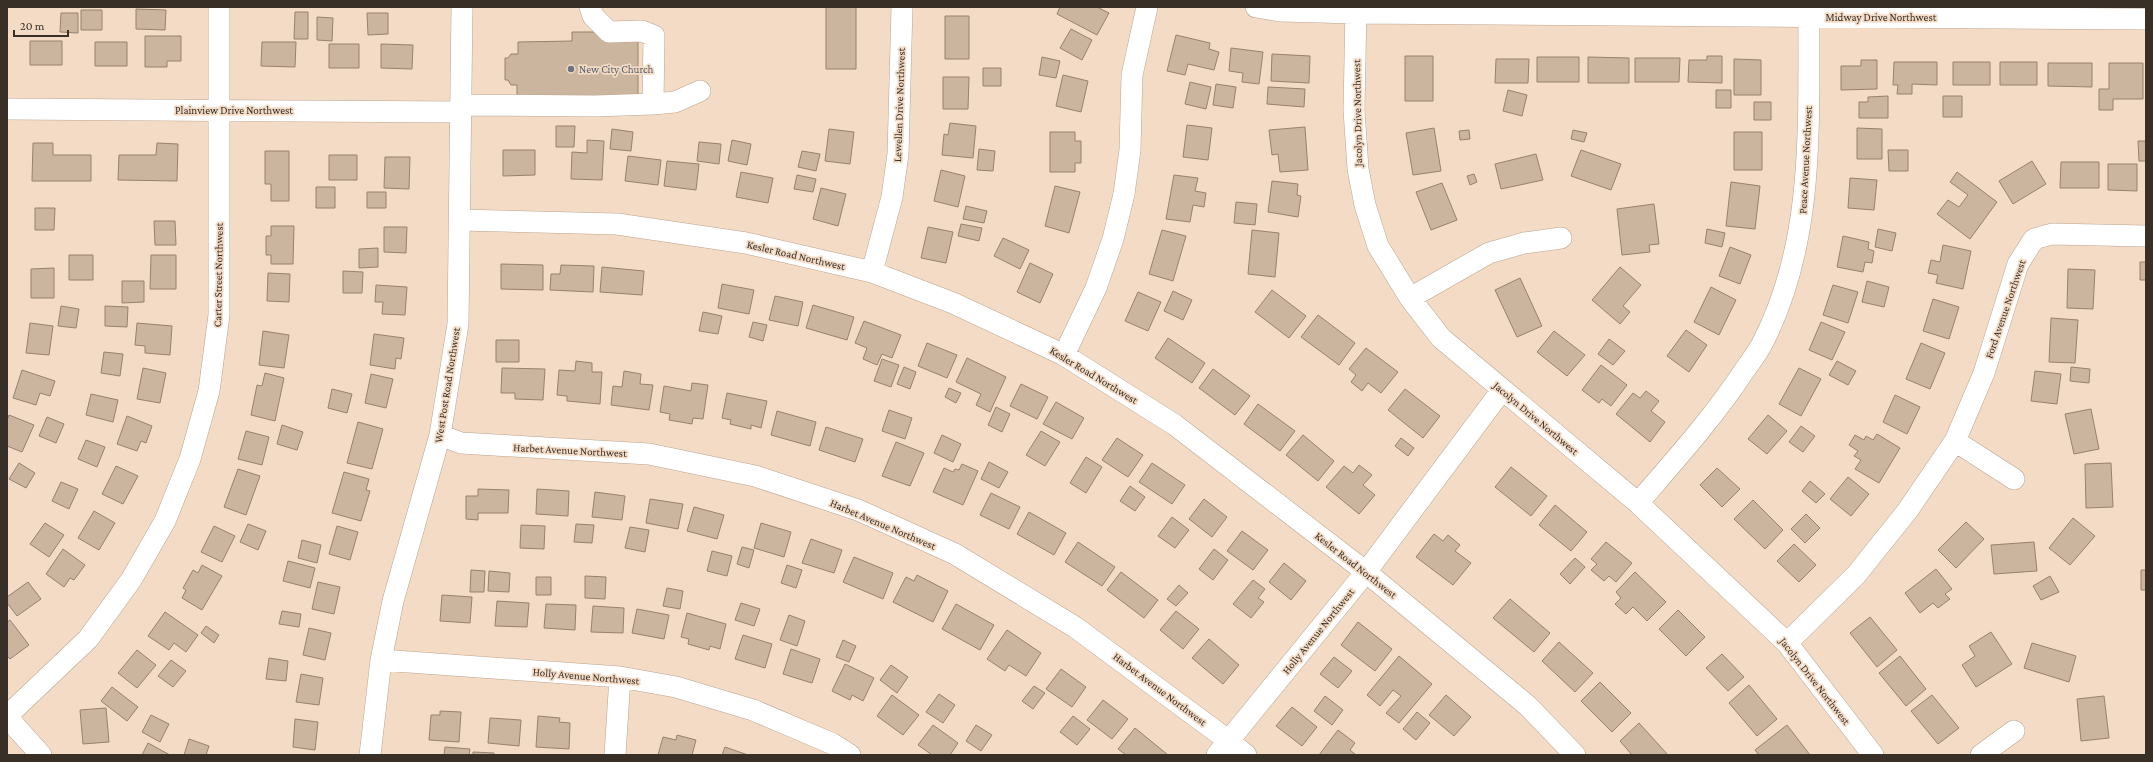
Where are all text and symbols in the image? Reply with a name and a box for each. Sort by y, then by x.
street label: Midway Drive Northwest [1826,11,1937,24]
scale bar [14,12,68,38]
text: 20 m [20,19,45,33]
street label: Lewellen Drive Northwest [891,47,907,162]
street label: Jacolyn Drive Northwest [1350,59,1365,168]
place label: New City Church [579,63,654,76]
marker: New City Church [566,64,576,74]
street label: Plainview Drive Northwest [175,104,293,116]
street label: Peace Avenue Northwest [1796,105,1814,214]
street label: Carter Street Northwest [211,222,225,327]
street label: Kesler Road Northwest [746,238,847,272]
street label: Ford Avenue Northwest [1982,258,2028,360]
street label: West Post Road Northwest [432,326,462,443]
street label: Kesler Road Northwest [1048,344,1140,406]
street label: Jacolyn Drive Northwest [1490,378,1581,458]
street label: Harbet Avenue Northwest [513,441,627,459]
street label: Harbet Avenue Northwest [828,496,938,552]
street label: Kesler Road Northwest [1313,529,1399,601]
street label: Holly Avenue Northwest [1280,585,1357,677]
street label: Jacolyn Drive Northwest [1776,634,1853,728]
street label: Harbet Avenue Northwest [1111,650,1209,728]
street label: Holly Avenue Northwest [532,665,640,688]

